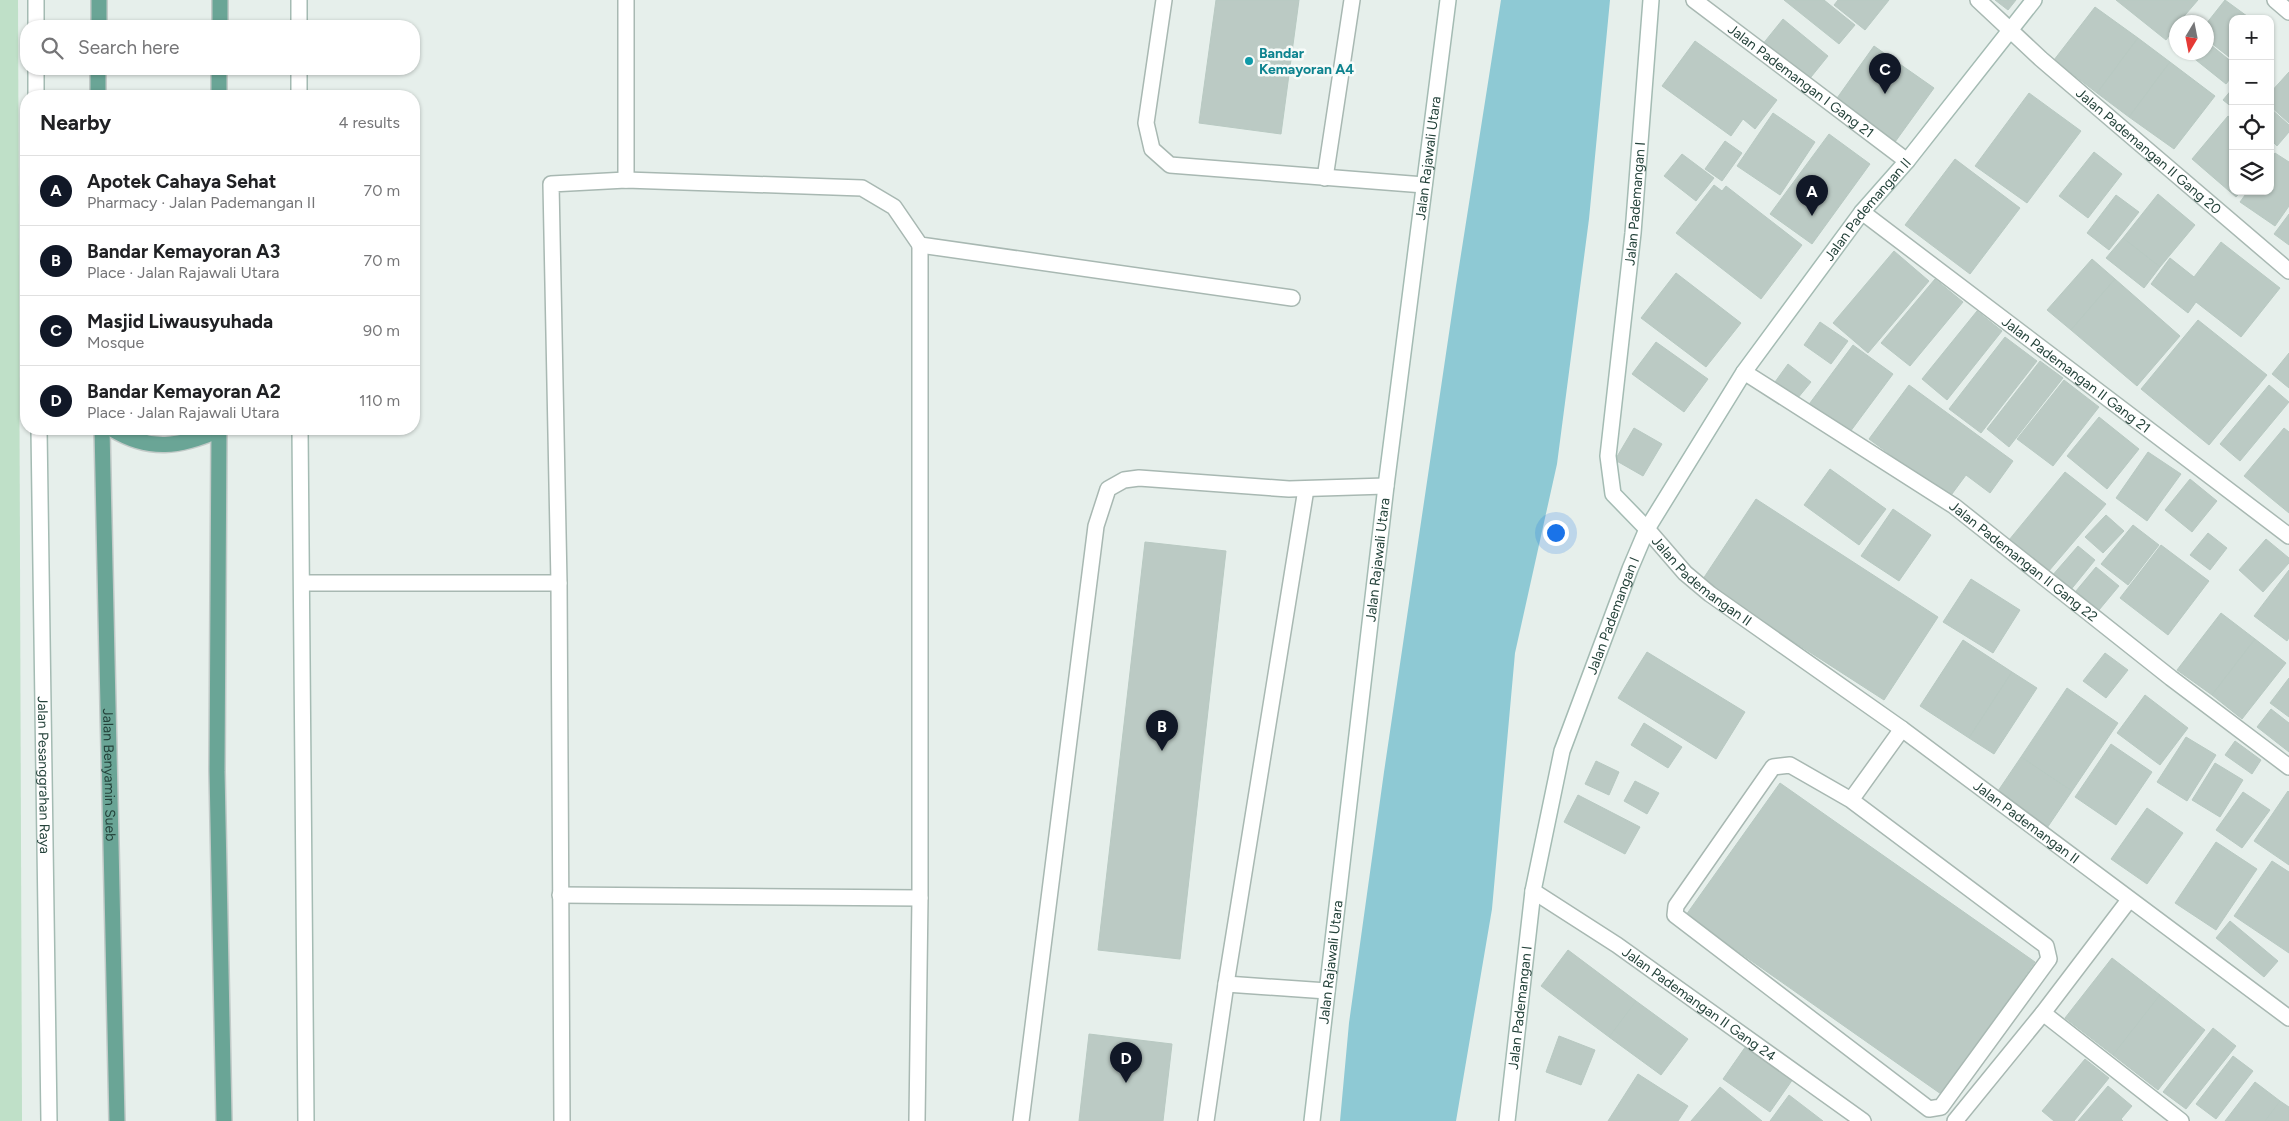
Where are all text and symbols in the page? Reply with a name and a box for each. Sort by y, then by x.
north arrow [2169,15,2214,60]
map controls [2229,15,2274,195]
button: + [2229,15,2274,60]
search box [20,20,420,75]
street label: Jalan Pademangan I Gang 21 [1725,20,1877,141]
icon: search [38,34,66,62]
text: Search here [78,36,180,59]
place label: Bandar Kemayoran A4 [1259,45,1354,78]
pin: C [1869,53,1901,94]
marker: Bandar Kemayoran A4 [1243,55,1255,67]
button: − [2229,60,2274,105]
street label: Jalan Pademangan II Gang 20 [2073,84,2225,218]
street label: Jalan Rajawali Utara [1412,95,1444,221]
button: locate [2229,105,2274,150]
text: Nearby [40,110,111,135]
text: 4 results [339,113,400,132]
street label: Jalan Pademangan I [1621,141,1649,266]
button: layers [2229,150,2274,195]
street label: Jalan Pademangan II [1820,154,1914,264]
text: Apotek Cahaya Sehat [87,170,276,193]
pin: A [1796,175,1828,216]
text: A [50,181,62,200]
text: 70 m [364,181,400,200]
text: Pharmacy · Jalan Pademangan II [87,193,316,212]
text: Bandar Kemayoran A3 [87,240,280,263]
text: B [51,251,61,270]
text: 70 m [364,251,400,270]
text: Place · Jalan Rajawali Utara [87,263,280,282]
text: Masjid Liwausyuhada [87,310,273,333]
street label: Jalan Pademangan II Gang 21 [1999,313,2154,436]
text: C [50,321,62,340]
text: 90 m [363,321,400,340]
text: Mosque [87,333,144,352]
text: Bandar Kemayoran A2 [87,380,281,403]
text: D [50,391,62,410]
text: 110 m [359,391,400,410]
text: Place · Jalan Rajawali Utara [87,403,280,422]
street label: Jalan Rajawali Utara [1362,497,1393,623]
street label: Jalan Pademangan II Gang 22 [1946,497,2101,625]
your location [1543,520,1569,546]
street label: Jalan Pademangan II [1648,533,1755,629]
street label: Jalan Pademangan I [1583,554,1643,677]
street label: Jalan Pesanggrahan Raya [34,696,54,854]
street label: Jalan Benyamin Sueb [100,708,119,842]
pin: B [1146,710,1178,751]
street label: Jalan Pademangan II [1970,777,2083,867]
street label: Jalan Rajawali Utara [1315,899,1346,1025]
street label: Jalan Pademangan II Gang 24 [1619,943,1780,1065]
street label: Jalan Pademangan I [1504,945,1535,1070]
pin: D [1110,1042,1142,1083]

